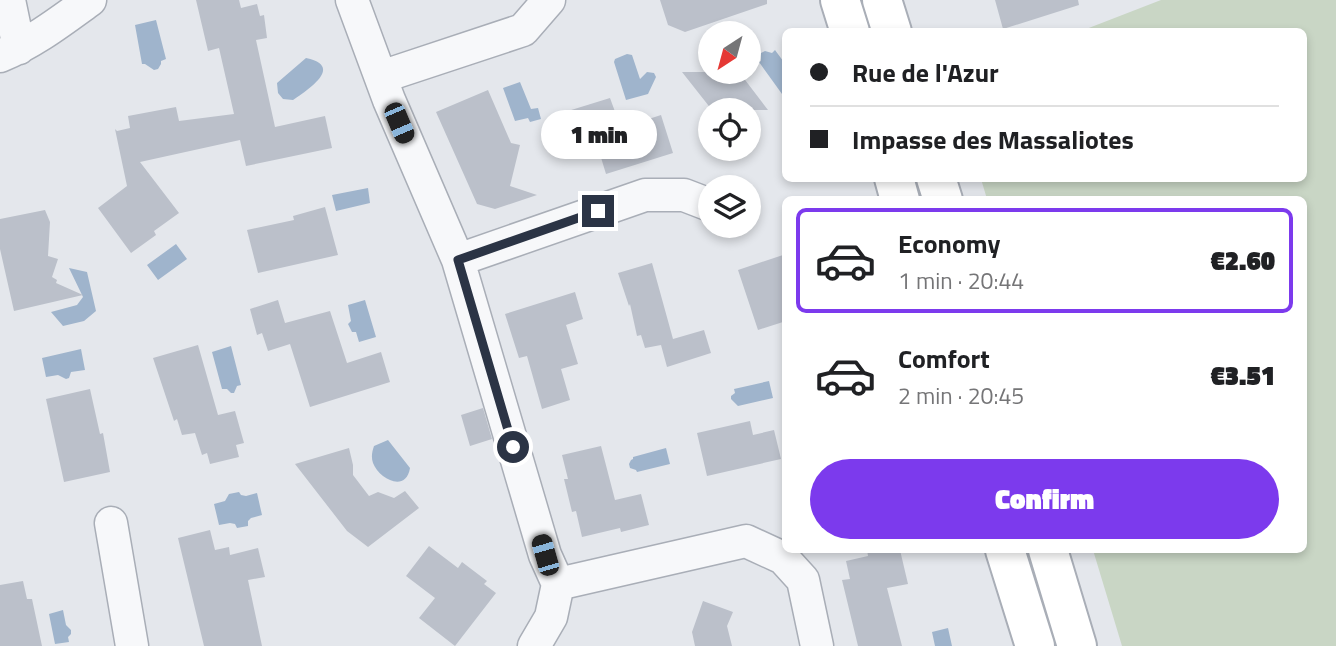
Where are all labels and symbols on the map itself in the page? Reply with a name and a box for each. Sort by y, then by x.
north arrow [698,21,761,84]
car [382,100,417,146]
callout: 1 min [540,110,656,158]
route end [582,195,614,227]
route start [497,431,529,463]
car [530,532,561,578]

